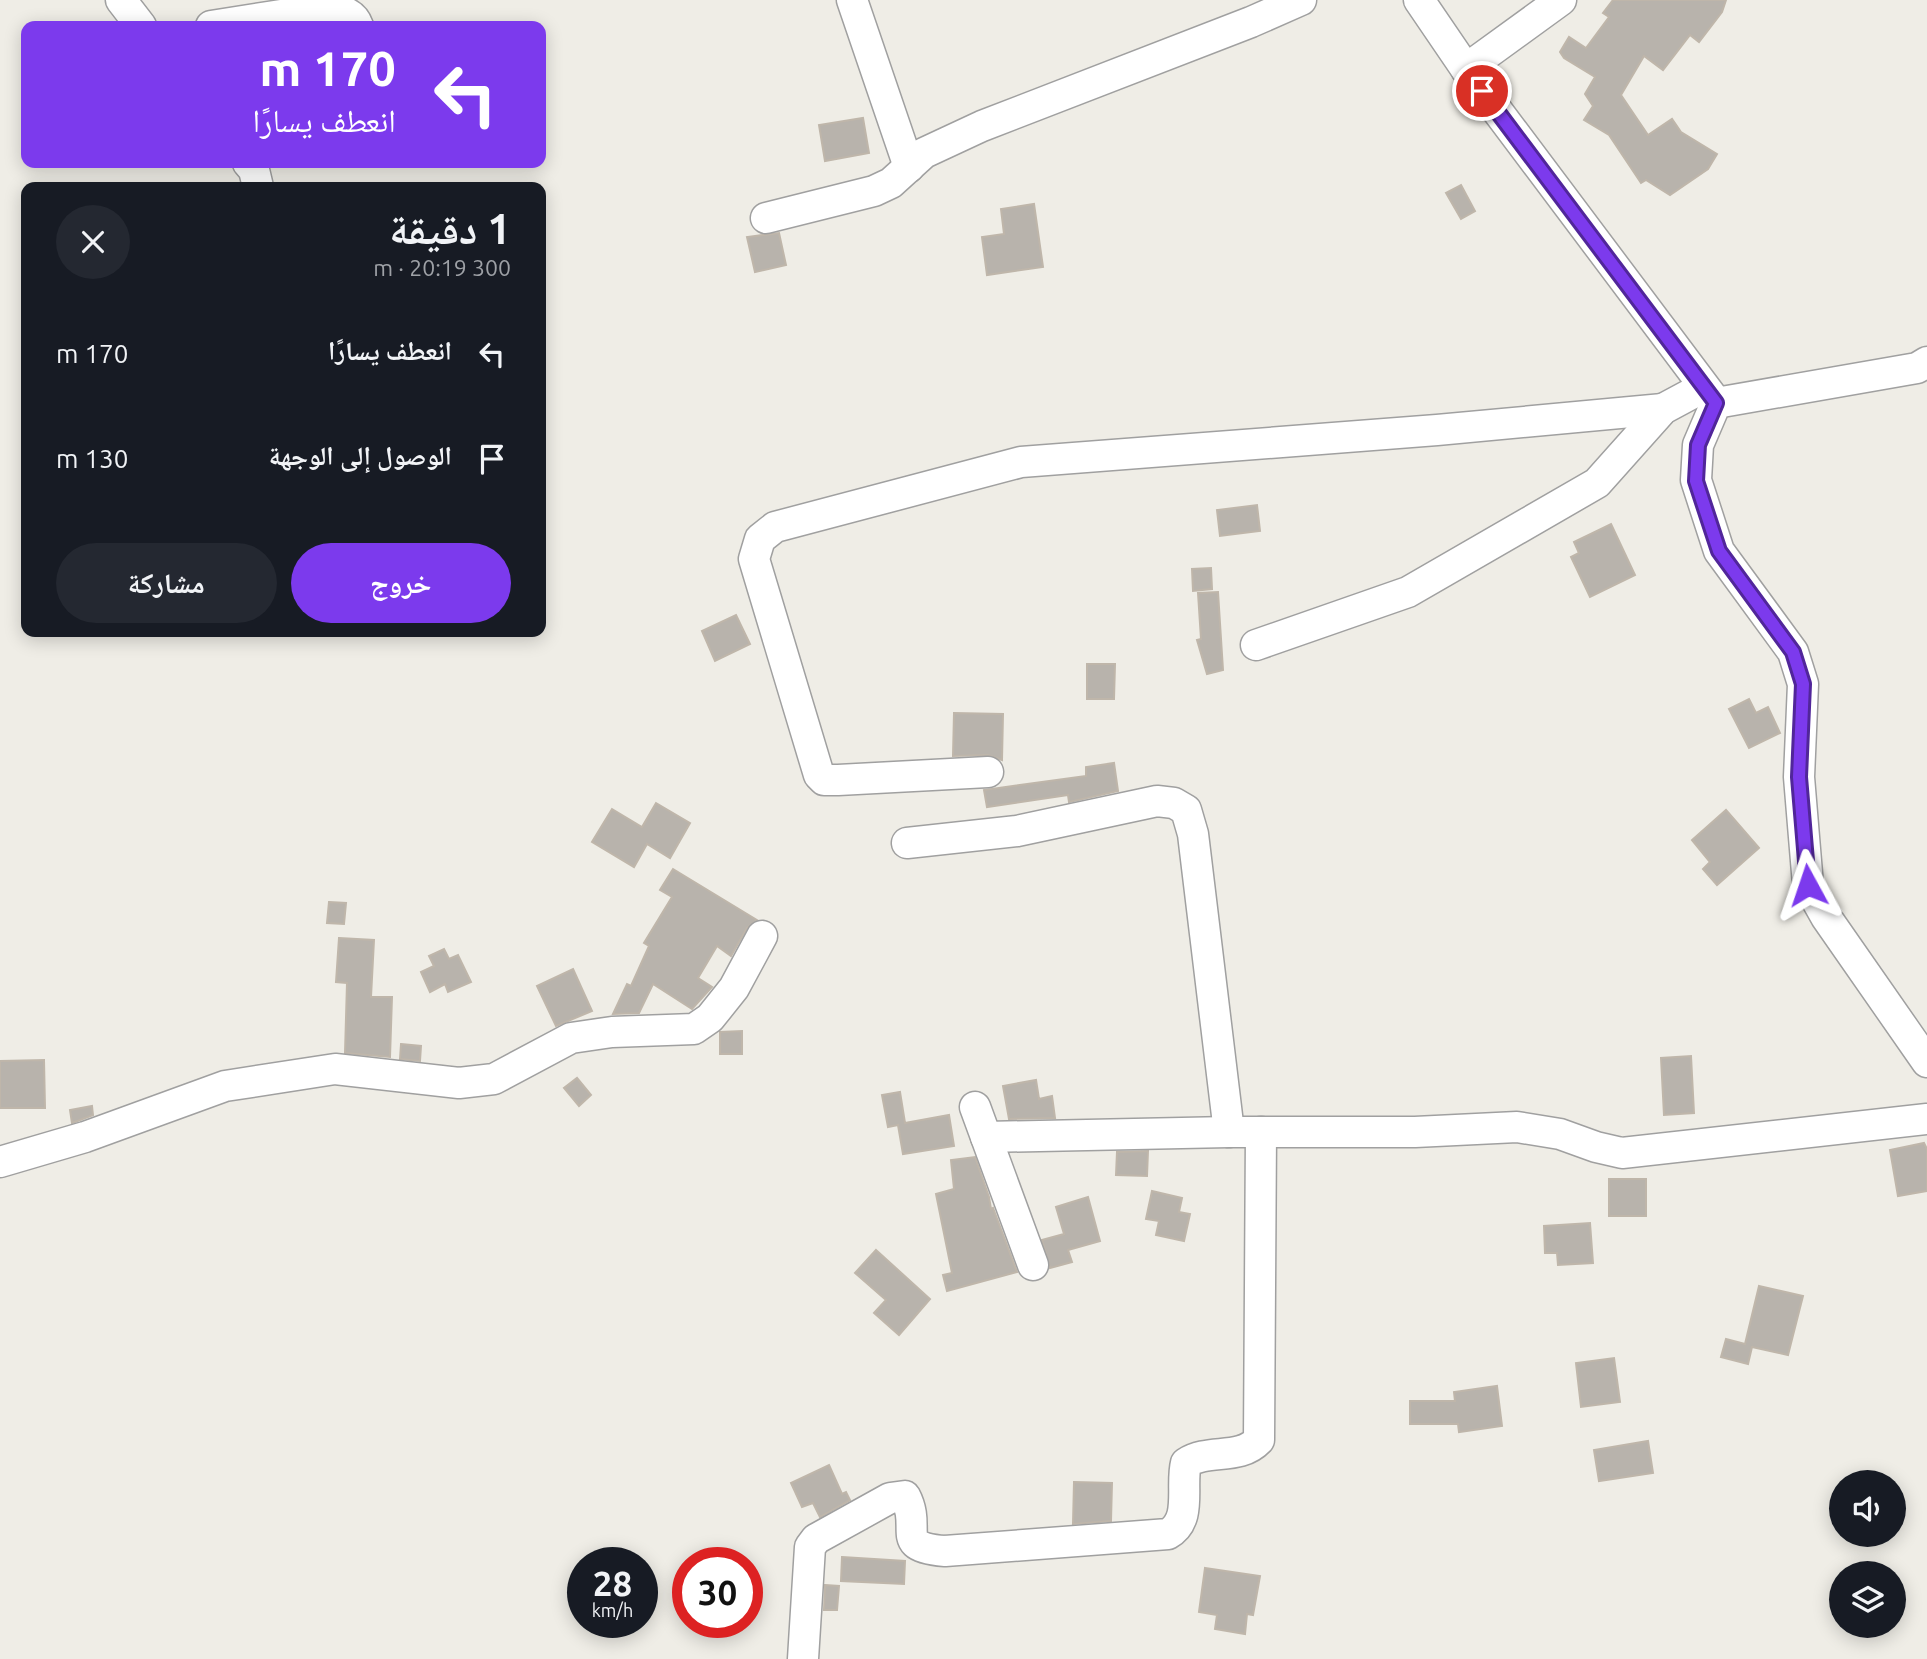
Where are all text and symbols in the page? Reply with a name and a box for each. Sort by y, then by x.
text: 170 m [259,40,396,95]
icon: left [420,49,511,140]
pin [1452,61,1512,121]
icon: arrive [1463,72,1501,110]
text: انعطف يسارًا [252,102,396,138]
button: close [56,205,130,279]
text: 1 دقيقة [389,205,511,252]
text: 300 m · 20:19 [373,255,511,280]
icon: left [473,335,511,373]
text: انعطف يسارًا [328,336,452,365]
text: 170 m [56,339,128,368]
icon: arrive [473,440,511,478]
text: الوصول إلى الوجهة [269,441,452,470]
text: 130 m [56,444,128,473]
button: مشاركة [56,543,277,623]
button: خروج [291,543,511,623]
position arrow [1771,848,1845,922]
map controls [1829,1470,1906,1638]
button: sound [1829,1470,1906,1547]
speed limit sign: 30 [672,1547,763,1638]
button: layers [1829,1561,1906,1638]
text: 28 [593,1563,632,1603]
text: km/h [592,1600,633,1620]

